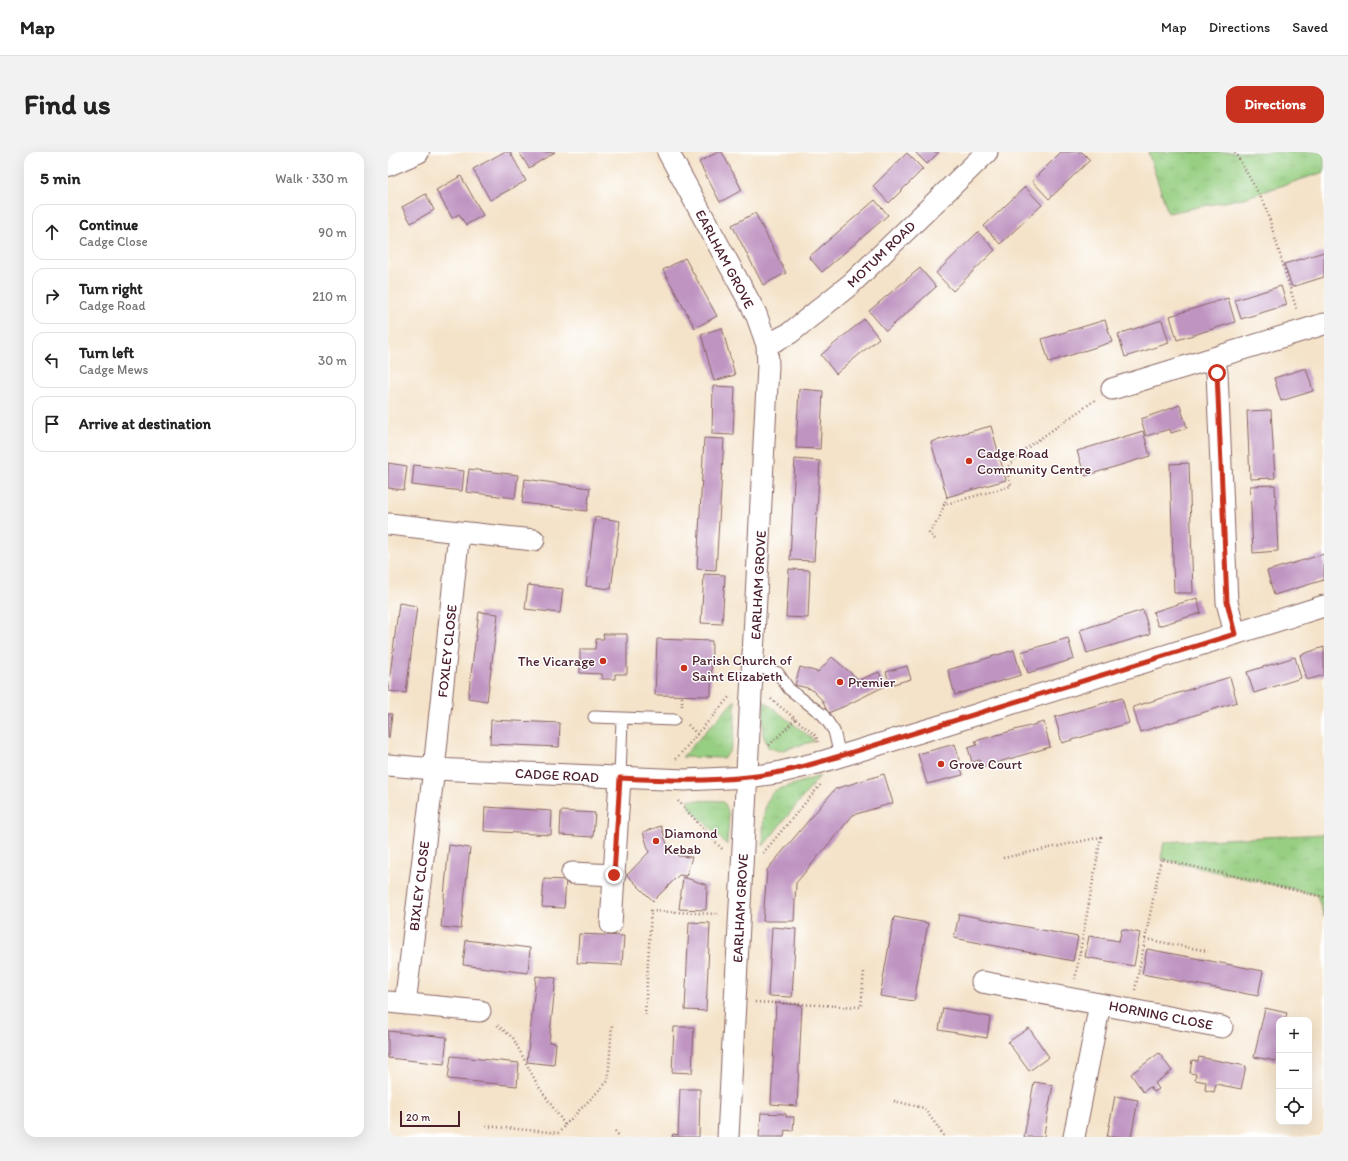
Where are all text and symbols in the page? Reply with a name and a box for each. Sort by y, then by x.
text: Map [20,16,55,39]
text: Map [1161,19,1187,36]
text: Directions [1209,19,1270,36]
text: Saved [1292,19,1328,36]
button: Directions [1226,86,1324,123]
text: Find us [24,87,111,121]
text: 5 min [40,168,80,188]
text: Walk · 330 m [275,171,348,186]
street label: EARLHAM GROVE [691,207,758,312]
text: Continue [79,216,138,234]
street label: MOTUM ROAD [844,217,919,291]
icon: ahead [41,221,63,243]
text: 90 m [318,225,347,240]
text: Cadge Close [79,234,148,249]
text: Turn right [79,280,143,298]
icon: right [41,285,63,307]
text: 210 m [312,289,347,304]
text: Cadge Road [79,298,146,313]
text: Turn left [79,344,134,362]
icon: left [41,349,63,371]
text: 30 m [318,353,347,368]
text: Cadge Mews [79,362,148,377]
route start [1208,364,1226,382]
icon: arrive [41,413,63,435]
text: Arrive at destination [79,415,211,433]
place label: Cadge Road Community Centre [977,445,1091,478]
marker: Cadge Road Community Centre [964,456,974,466]
street label: EARLHAM GROVE [747,530,770,640]
street label: FOXLEY CLOSE [434,603,461,698]
place label: Parish Church of Saint Elizabeth [692,652,793,685]
place label: The Vicarage [518,653,595,670]
marker: The Vicarage [598,656,608,666]
marker: Parish Church of Saint Elizabeth [679,663,689,673]
place label: Premier [848,674,896,691]
marker: Premier [835,677,845,687]
place label: Grove Court [949,756,1022,773]
marker: Grove Court [936,759,946,769]
street label: CADGE ROAD [515,765,599,786]
place label: Diamond Kebab [664,825,718,858]
marker: Diamond Kebab [651,836,661,846]
street label: BIXLEY CLOSE [406,840,433,932]
street label: EARLHAM GROVE [729,853,752,963]
route end [605,866,623,884]
street label: HORNING CLOSE [1107,997,1215,1034]
map controls [1276,1017,1312,1125]
button: + [1276,1017,1312,1053]
button: − [1276,1053,1312,1089]
button: locate [1276,1089,1312,1125]
scale bar [400,1109,460,1128]
text: 20 m [406,1111,430,1124]

